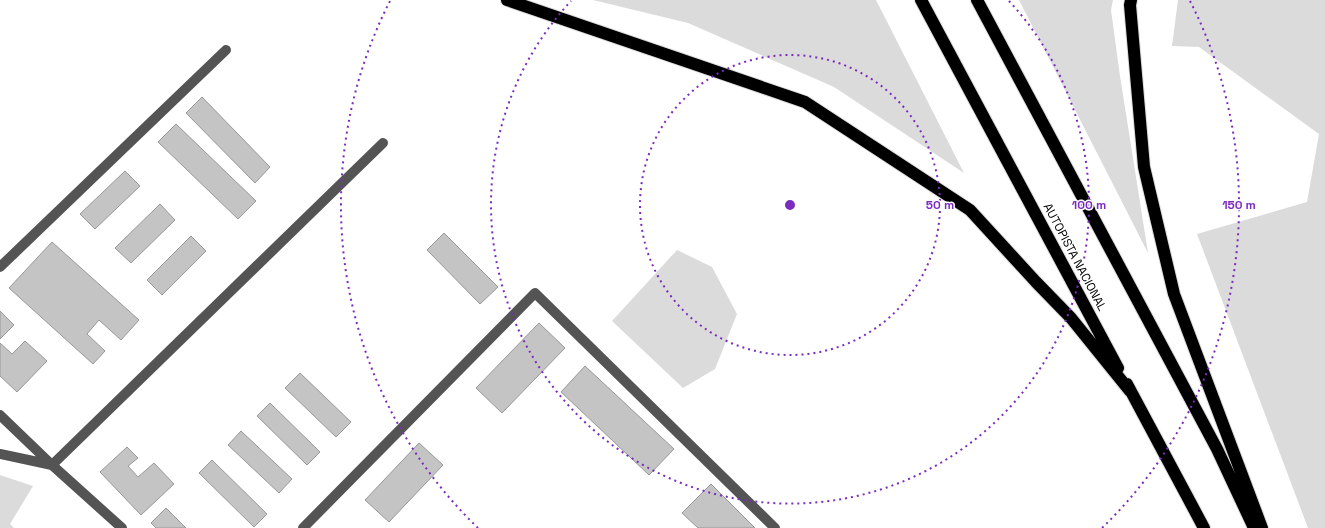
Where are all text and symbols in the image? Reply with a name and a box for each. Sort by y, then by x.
text: 50 m [926,197,954,213]
text: 100 m [1072,197,1106,213]
text: 150 m [1222,197,1256,213]
centre of rings [783,198,797,212]
street label: AUTOPISTA NACIONAL [1040,200,1110,314]

